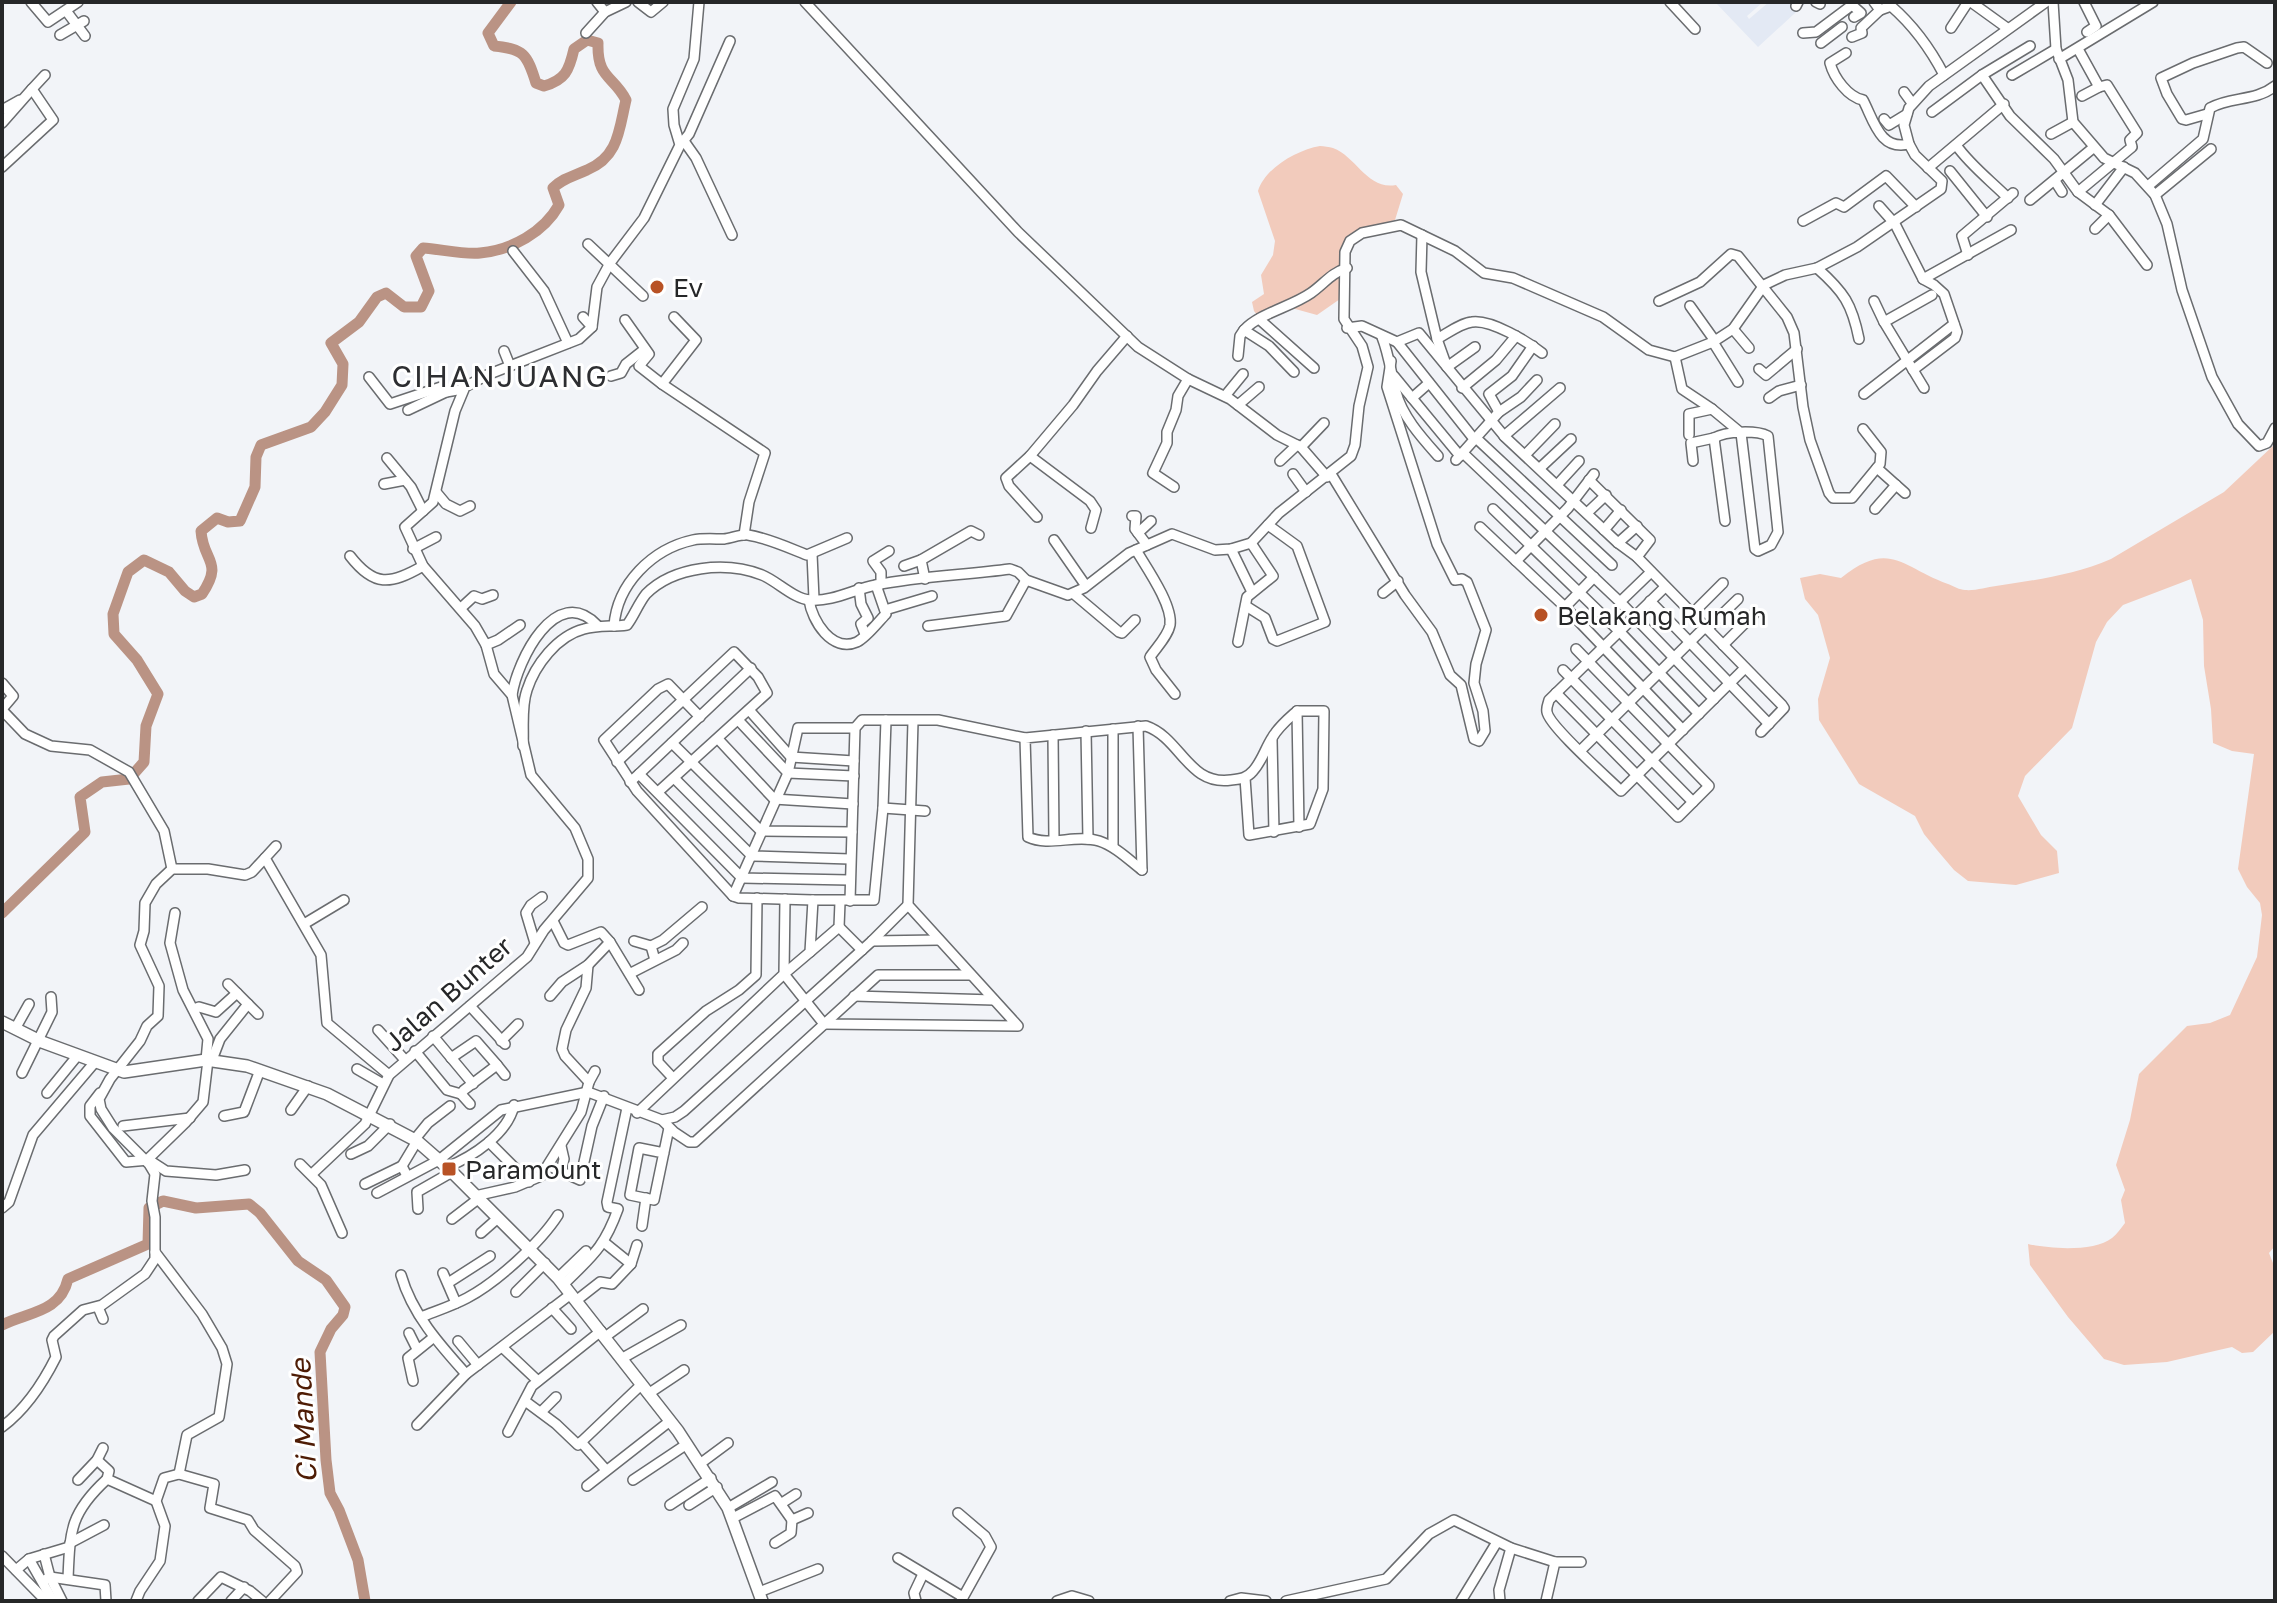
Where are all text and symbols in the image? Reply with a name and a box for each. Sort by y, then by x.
place label: Ev [673,272,704,303]
marker: Ev [648,278,666,296]
district label: CIHANJUANG [391,358,609,394]
place label: Belakang Rumah [1557,600,1767,631]
marker: Belakang Rumah [1532,606,1550,624]
street label: Jalan Bunter [378,930,518,1058]
place label: Paramount [465,1154,602,1185]
marker: Paramount [440,1160,458,1178]
water label: Ci Mande [283,1356,323,1484]

